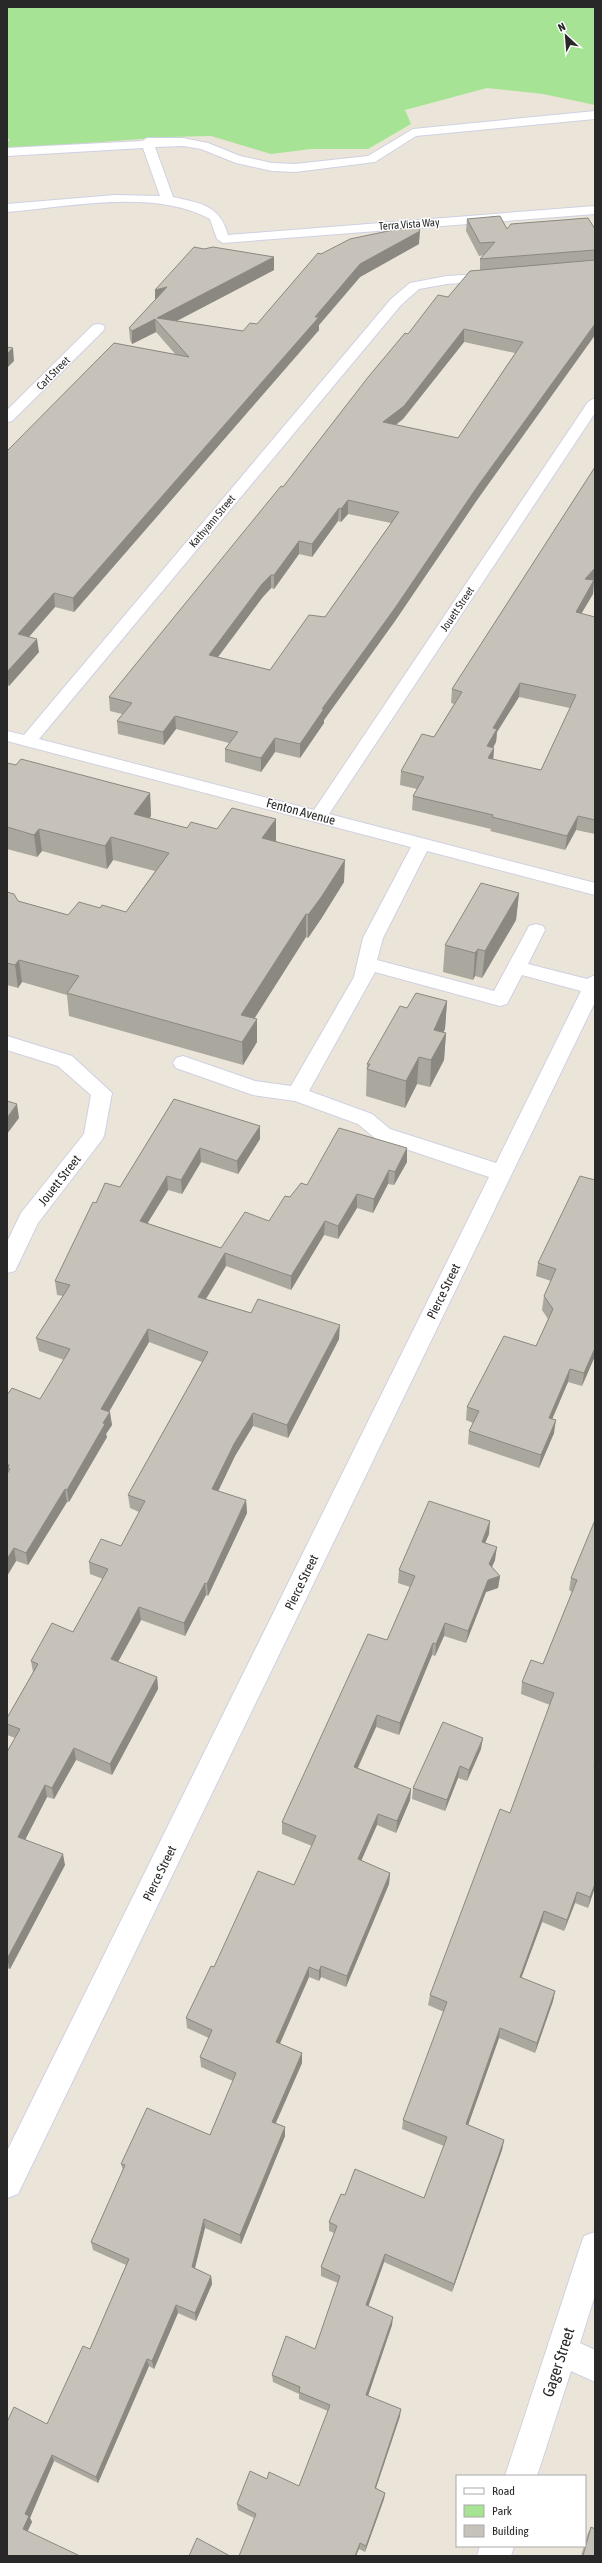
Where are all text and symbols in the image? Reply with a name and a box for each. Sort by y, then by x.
north arrow [546,16,586,56]
text: N [556,20,567,34]
street label: Terra Vista Way [378,216,440,232]
street label: Carl Street [34,354,72,392]
street label: Kathyann Street [187,492,237,550]
street label: Jouett Street [438,585,476,633]
street label: Fenton Avenue [265,795,337,828]
street label: Jouett Street [35,1152,84,1209]
street label: Pierce Street [424,1261,463,1321]
street label: Pierce Street [282,1552,321,1612]
street label: Pierce Street [140,1843,179,1903]
street label: Gager Street [538,2325,579,2399]
legend [456,2475,586,2547]
text: Road [492,2484,515,2498]
text: Park [492,2504,513,2518]
text: Building [492,2524,530,2538]

